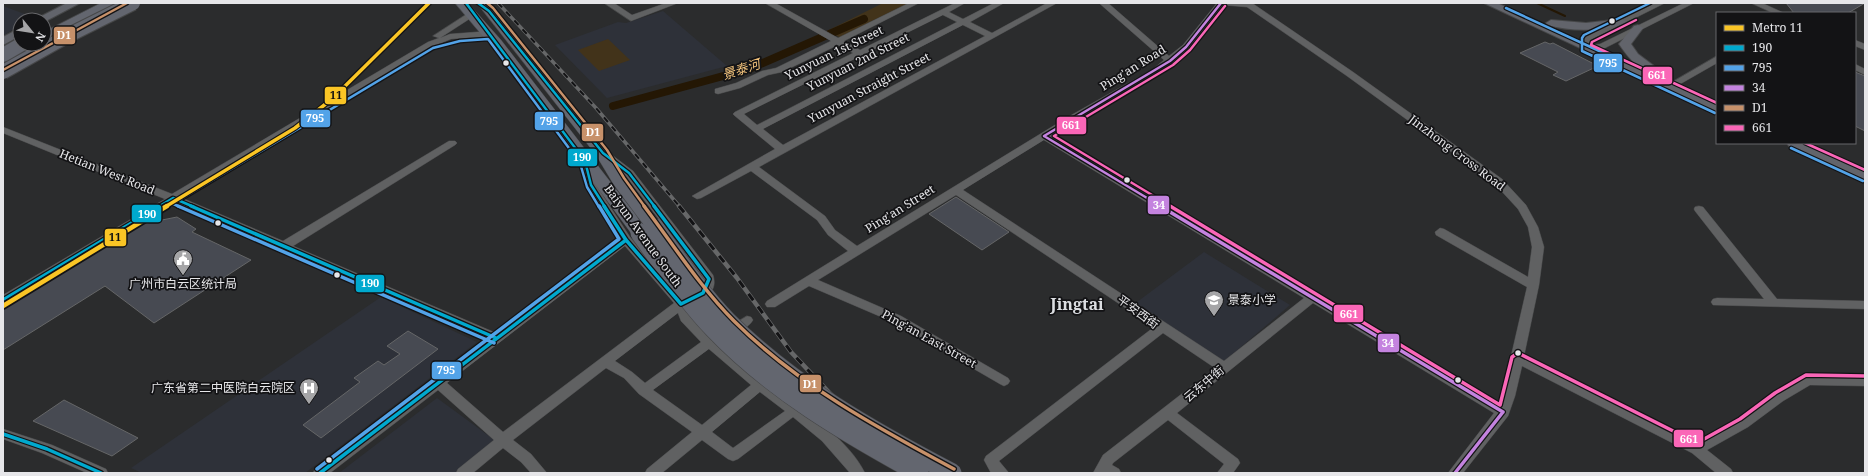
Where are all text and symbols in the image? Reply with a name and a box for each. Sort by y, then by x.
north arrow [12,12,52,52]
legend [1716,12,1856,144]
unlabelled marker [1607,16,1617,26]
text: Metro 11 [1752,19,1803,36]
street label: Yunyuan 1st Street [781,21,886,84]
line badge: D1 [53,26,76,45]
text: D1 [57,27,71,42]
street label: Yunyuan 2nd Street [803,28,912,95]
text: N [32,30,50,45]
text: 190 [1752,39,1772,56]
street label: Ping'an Road [1097,40,1169,95]
street label: Yunyuan Straight Street [804,48,933,128]
water label: 景泰河 [720,53,765,84]
line badge: 795 [1593,53,1623,73]
text: 795 [1599,55,1617,70]
unlabelled marker [501,58,511,68]
text: 795 [1752,59,1772,76]
line badge: 661 [1642,66,1673,85]
text: 661 [1648,67,1666,82]
text: 34 [1752,79,1766,96]
line badge: 11 [324,86,347,105]
text: 11 [330,87,342,102]
text: D1 [1752,99,1767,116]
line badge: 795 [300,109,331,128]
text: 795 [306,110,324,125]
street label: Jinzhong Cross Road [1405,110,1510,195]
line badge: 795 [534,111,564,131]
text: 795 [540,113,558,128]
line badge: 661 [1056,116,1087,135]
text: 661 [1062,117,1080,132]
text: 661 [1752,119,1772,136]
line badge: D1 [581,123,604,142]
text: D1 [586,124,600,139]
street label: Hetian West Road [57,145,158,199]
line badge: 190 [567,148,598,167]
text: 190 [573,149,591,164]
unlabelled marker [1122,175,1132,185]
street label: Ping'an Street [862,180,938,237]
street label: Baiyun Avenue South [600,181,687,291]
line badge: 34 [1147,195,1170,215]
text: 34 [1153,197,1165,212]
line badge: 190 [131,204,162,223]
text: 190 [138,206,156,221]
unlabelled marker [213,218,223,228]
line badge: 11 [104,228,127,247]
text: 11 [109,229,121,244]
public building icon: 广州市白云区统计局 [172,248,194,276]
unlabelled marker [332,270,342,280]
line badge: 190 [355,274,385,293]
place label: 广州市白云区统计局 [129,275,237,292]
text: 190 [361,275,379,290]
school or university icon: 景泰小学 [1203,289,1225,317]
street label: 平安西街 [1114,291,1163,333]
place label: 景泰小学 [1228,291,1276,308]
district label: Jingtai [1049,293,1104,315]
line badge: 661 [1333,304,1364,323]
street label: Ping'an East Street [879,305,980,372]
text: 661 [1340,306,1358,321]
line badge: 34 [1377,333,1400,353]
text: 34 [1382,335,1394,350]
unlabelled marker [1513,348,1523,358]
line badge: 795 [431,361,462,380]
text: 795 [437,362,455,377]
street label: 云东中街 [1180,362,1228,406]
line badge: D1 [799,374,822,393]
unlabelled marker [1453,375,1463,385]
text: D1 [803,376,817,391]
hospital icon: 广东省第二中医院白云院区 [298,377,320,405]
place label: 广东省第二中医院白云院区 [151,379,295,396]
line badge: 661 [1673,429,1704,448]
text: 661 [1680,431,1698,446]
unlabelled marker [324,455,334,465]

